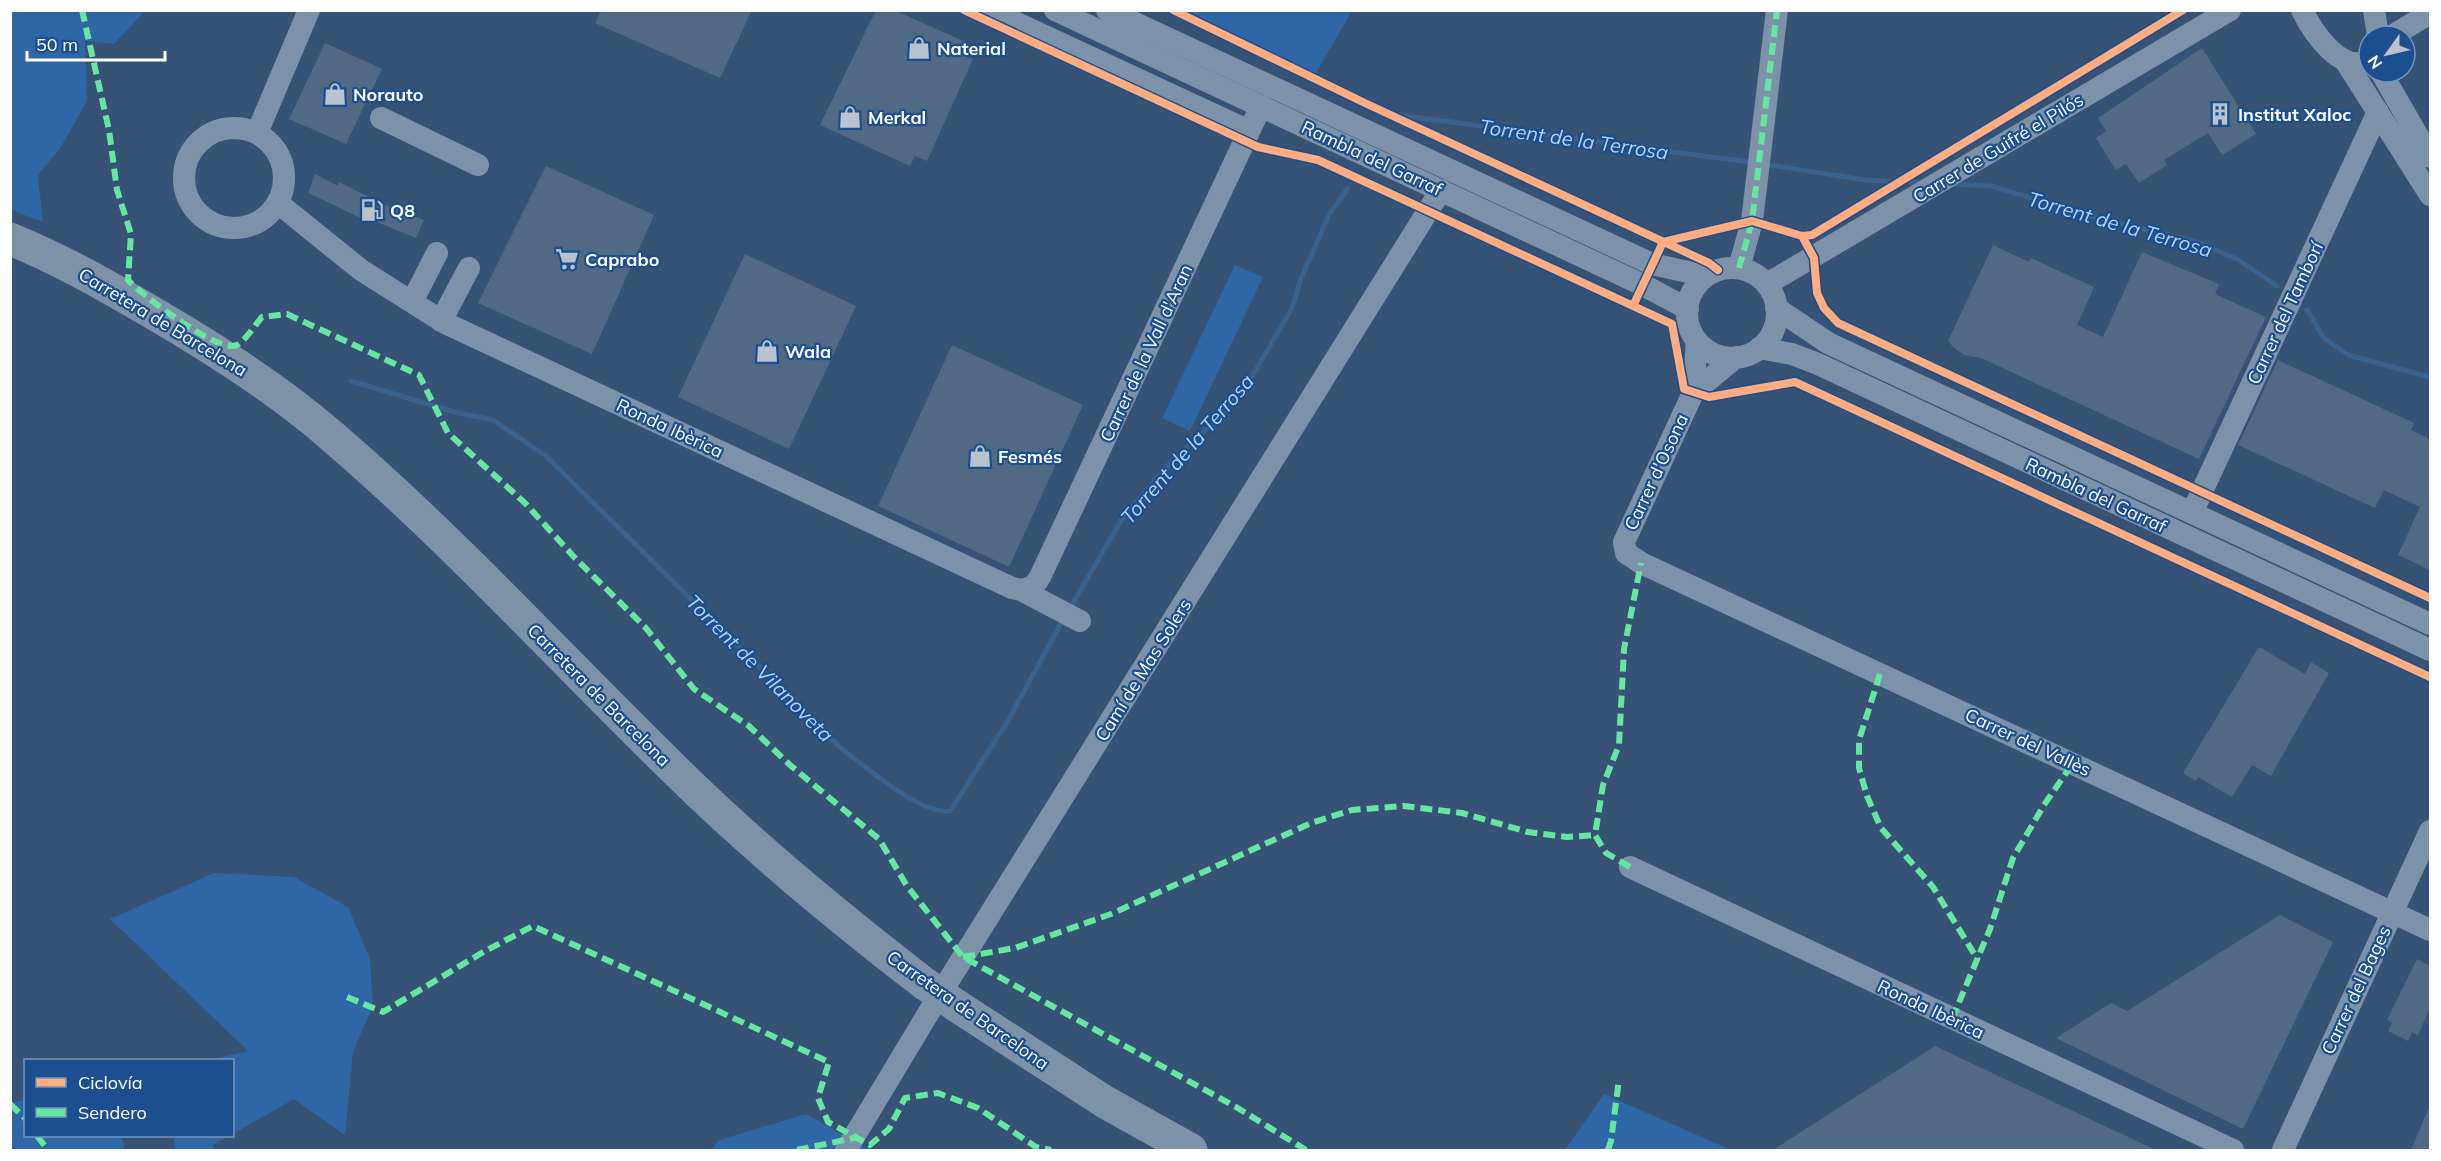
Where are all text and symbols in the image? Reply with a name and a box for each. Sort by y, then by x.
scale bar [27,24,165,62]
north arrow [2357,24,2417,84]
text: 50 m [36,33,78,56]
shop icon: Naterial [906,35,932,61]
place label: Naterial [937,37,1006,60]
text: N [2363,52,2386,73]
shop icon: Norauto [322,81,348,107]
place label: Norauto [353,83,424,106]
street label: Carrer de Guifré el Pilós [1908,88,2088,208]
building icon: Institut Xaloc [2207,101,2233,127]
place label: Institut Xaloc [2238,103,2351,126]
shop icon: Merkal [837,104,863,130]
place label: Merkal [868,106,926,129]
water label: Torrent de la Terrosa [1478,113,1670,165]
street label: Rambla del Garraf [1298,115,1447,201]
water label: Torrent de la Terrosa [2025,186,2215,262]
fuel station icon: Q8 [359,197,385,223]
place label: Q8 [390,199,415,222]
street label: Carrer del Tamborí [2242,237,2329,388]
supermarket icon: Caprabo [554,246,580,272]
place label: Caprabo [585,248,659,271]
street label: Carrer de la Vall d'Aran [1095,261,1197,445]
street label: Carretera de Barcelona [74,263,252,381]
shop icon: Wala [754,338,780,364]
place label: Wala [785,340,831,363]
water label: Torrent de la Terrosa [1115,369,1259,529]
street label: Ronda Ibèrica [613,393,727,463]
street label: Carrer d'Osona [1619,410,1693,534]
shop icon: Fesmés [967,443,993,469]
place label: Fesmés [998,445,1062,468]
street label: Rambla del Garraf [2022,452,2171,538]
water label: Torrent de Vilanoveta [681,589,839,747]
street label: Camí de Mas Solers [1090,594,1196,746]
street label: Carretera de Barcelona [523,619,675,771]
street label: Carrer del Vallès [1962,703,2095,781]
street label: Carrer del Bages [2316,922,2396,1058]
street label: Carretera de Barcelona [882,945,1054,1075]
street label: Ronda Ibèrica [1874,974,1988,1044]
legend [24,1059,234,1137]
text: Ciclovía [78,1071,143,1094]
text: Sendero [78,1101,147,1124]

